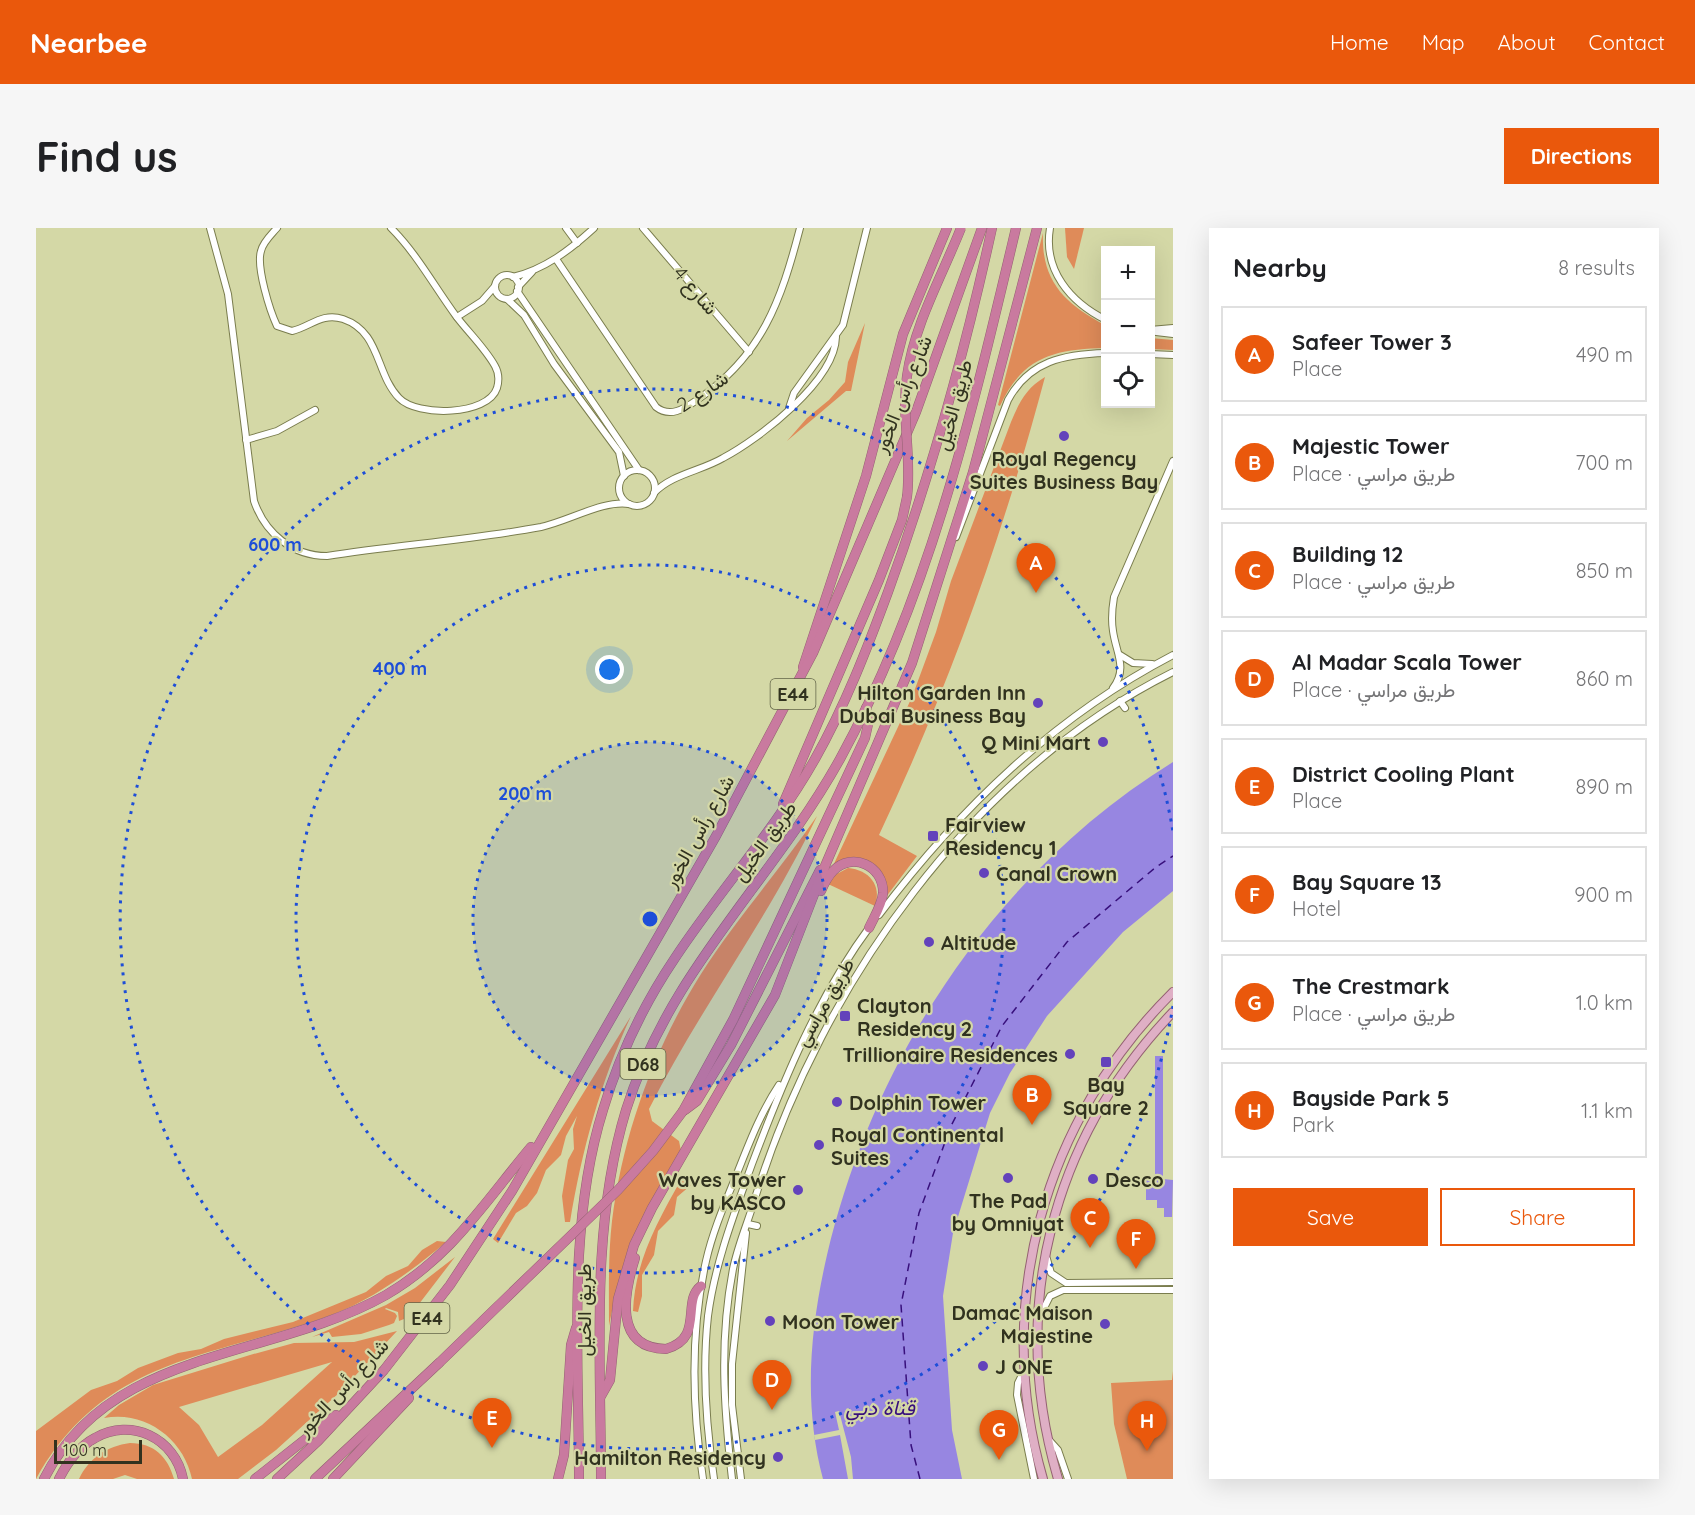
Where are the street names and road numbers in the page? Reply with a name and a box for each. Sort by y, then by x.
street label: شارع 4 [667,261,724,321]
street label: شارع رأس الخور [867,332,939,458]
street label: طريق الخيل [929,357,978,454]
street label: شارع 2 [671,365,734,419]
road number: E44 [770,679,816,709]
street label: شارع رأس الخور [656,770,741,893]
street label: طريق الخيل [726,796,802,887]
street label: طريق مراسي [789,953,864,1053]
road number: D68 [620,1049,666,1079]
street label: طريق الخيل [571,1263,597,1357]
road number: E44 [404,1303,450,1333]
street label: شارع رأس الخور [290,1333,395,1443]

